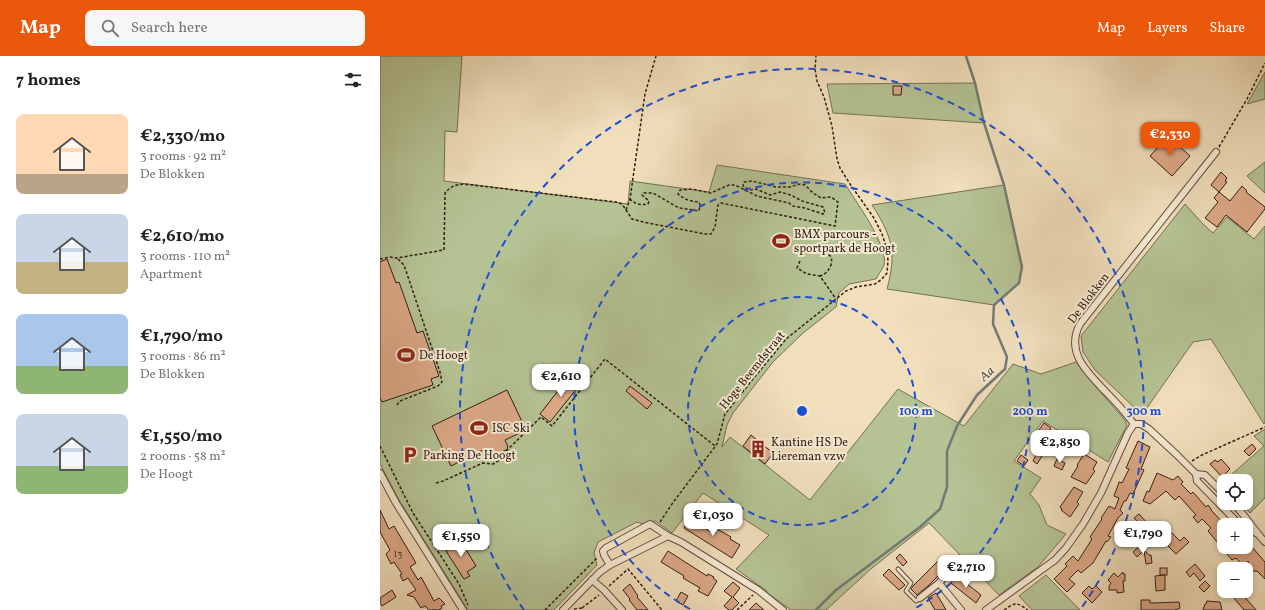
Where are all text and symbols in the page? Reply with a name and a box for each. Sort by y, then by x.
search box [85,10,365,46]
text: Map [20,15,61,41]
icon: search [99,17,121,39]
text: Search here [131,18,208,39]
text: Map [1097,19,1125,38]
text: Layers [1147,19,1187,38]
text: Share [1209,19,1245,38]
text: 7 homes [16,69,81,92]
icon: filters [342,69,364,91]
pin: €2,330 [1137,122,1203,156]
text: €2,330/mo [140,125,225,148]
text: €2,330 [1150,126,1190,144]
icon: home [48,130,96,178]
text: 3 rooms · 92 m² [140,148,226,166]
text: De Blokken [140,166,205,184]
text: €2,610/mo [140,225,224,248]
place label: BMX parcours - sportpark de Hoogt [794,227,895,257]
icon: home [48,230,96,278]
sports icon: BMX parcours - sportpark de Hoogt [771,231,791,251]
text: 3 rooms · 110 m² [140,248,230,266]
text: Apartment [140,266,203,284]
street label: De Blokken [1064,270,1113,327]
text: €1,790/mo [140,325,223,348]
street label: Hoge Beemdstraat [716,328,789,413]
icon: home [48,330,96,378]
sports icon: De Hoogt [396,345,416,365]
text: 3 rooms · 86 m² [140,348,225,366]
place label: De Hoogt [419,348,468,364]
water label: Aa [975,363,999,387]
pin: €2,610 [528,364,594,398]
text: De Blokken [140,366,205,384]
text: €2,610 [541,368,581,386]
centre of rings [795,404,809,418]
text: 100 m [899,404,933,420]
text: 200 m [1012,404,1048,420]
text: 300 m [1127,404,1162,420]
sports icon: ISC Ski [469,418,489,438]
place label: ISC Ski [492,421,530,437]
text: €1,550/mo [140,425,222,448]
icon: home [48,430,96,478]
pin: €2,850 [1027,430,1093,464]
text: €2,850 [1039,434,1081,452]
place label: Kantine HS De Liereman vzw [771,435,848,465]
building icon: Kantine HS De Liereman vzw [748,439,768,459]
parking icon: Parking De Hoogt [400,445,420,465]
text: 2 rooms · 58 m² [140,448,225,466]
place label: Parking De Hoogt [423,448,516,464]
text: De Hoogt [140,466,193,484]
map controls [1217,474,1253,598]
button: locate [1217,474,1253,510]
pin: €1,030 [680,503,746,537]
text: €1,030 [693,507,733,525]
button: + [1217,518,1253,554]
pin: €1,790 [1110,521,1176,555]
pin: €1,550 [428,524,494,558]
text: €1,790 [1123,525,1163,543]
text: €1,550 [442,528,480,546]
house number: 13 [393,547,403,561]
pin: €2,710 [933,555,999,589]
text: €2,710 [946,559,986,577]
button: − [1217,562,1253,598]

